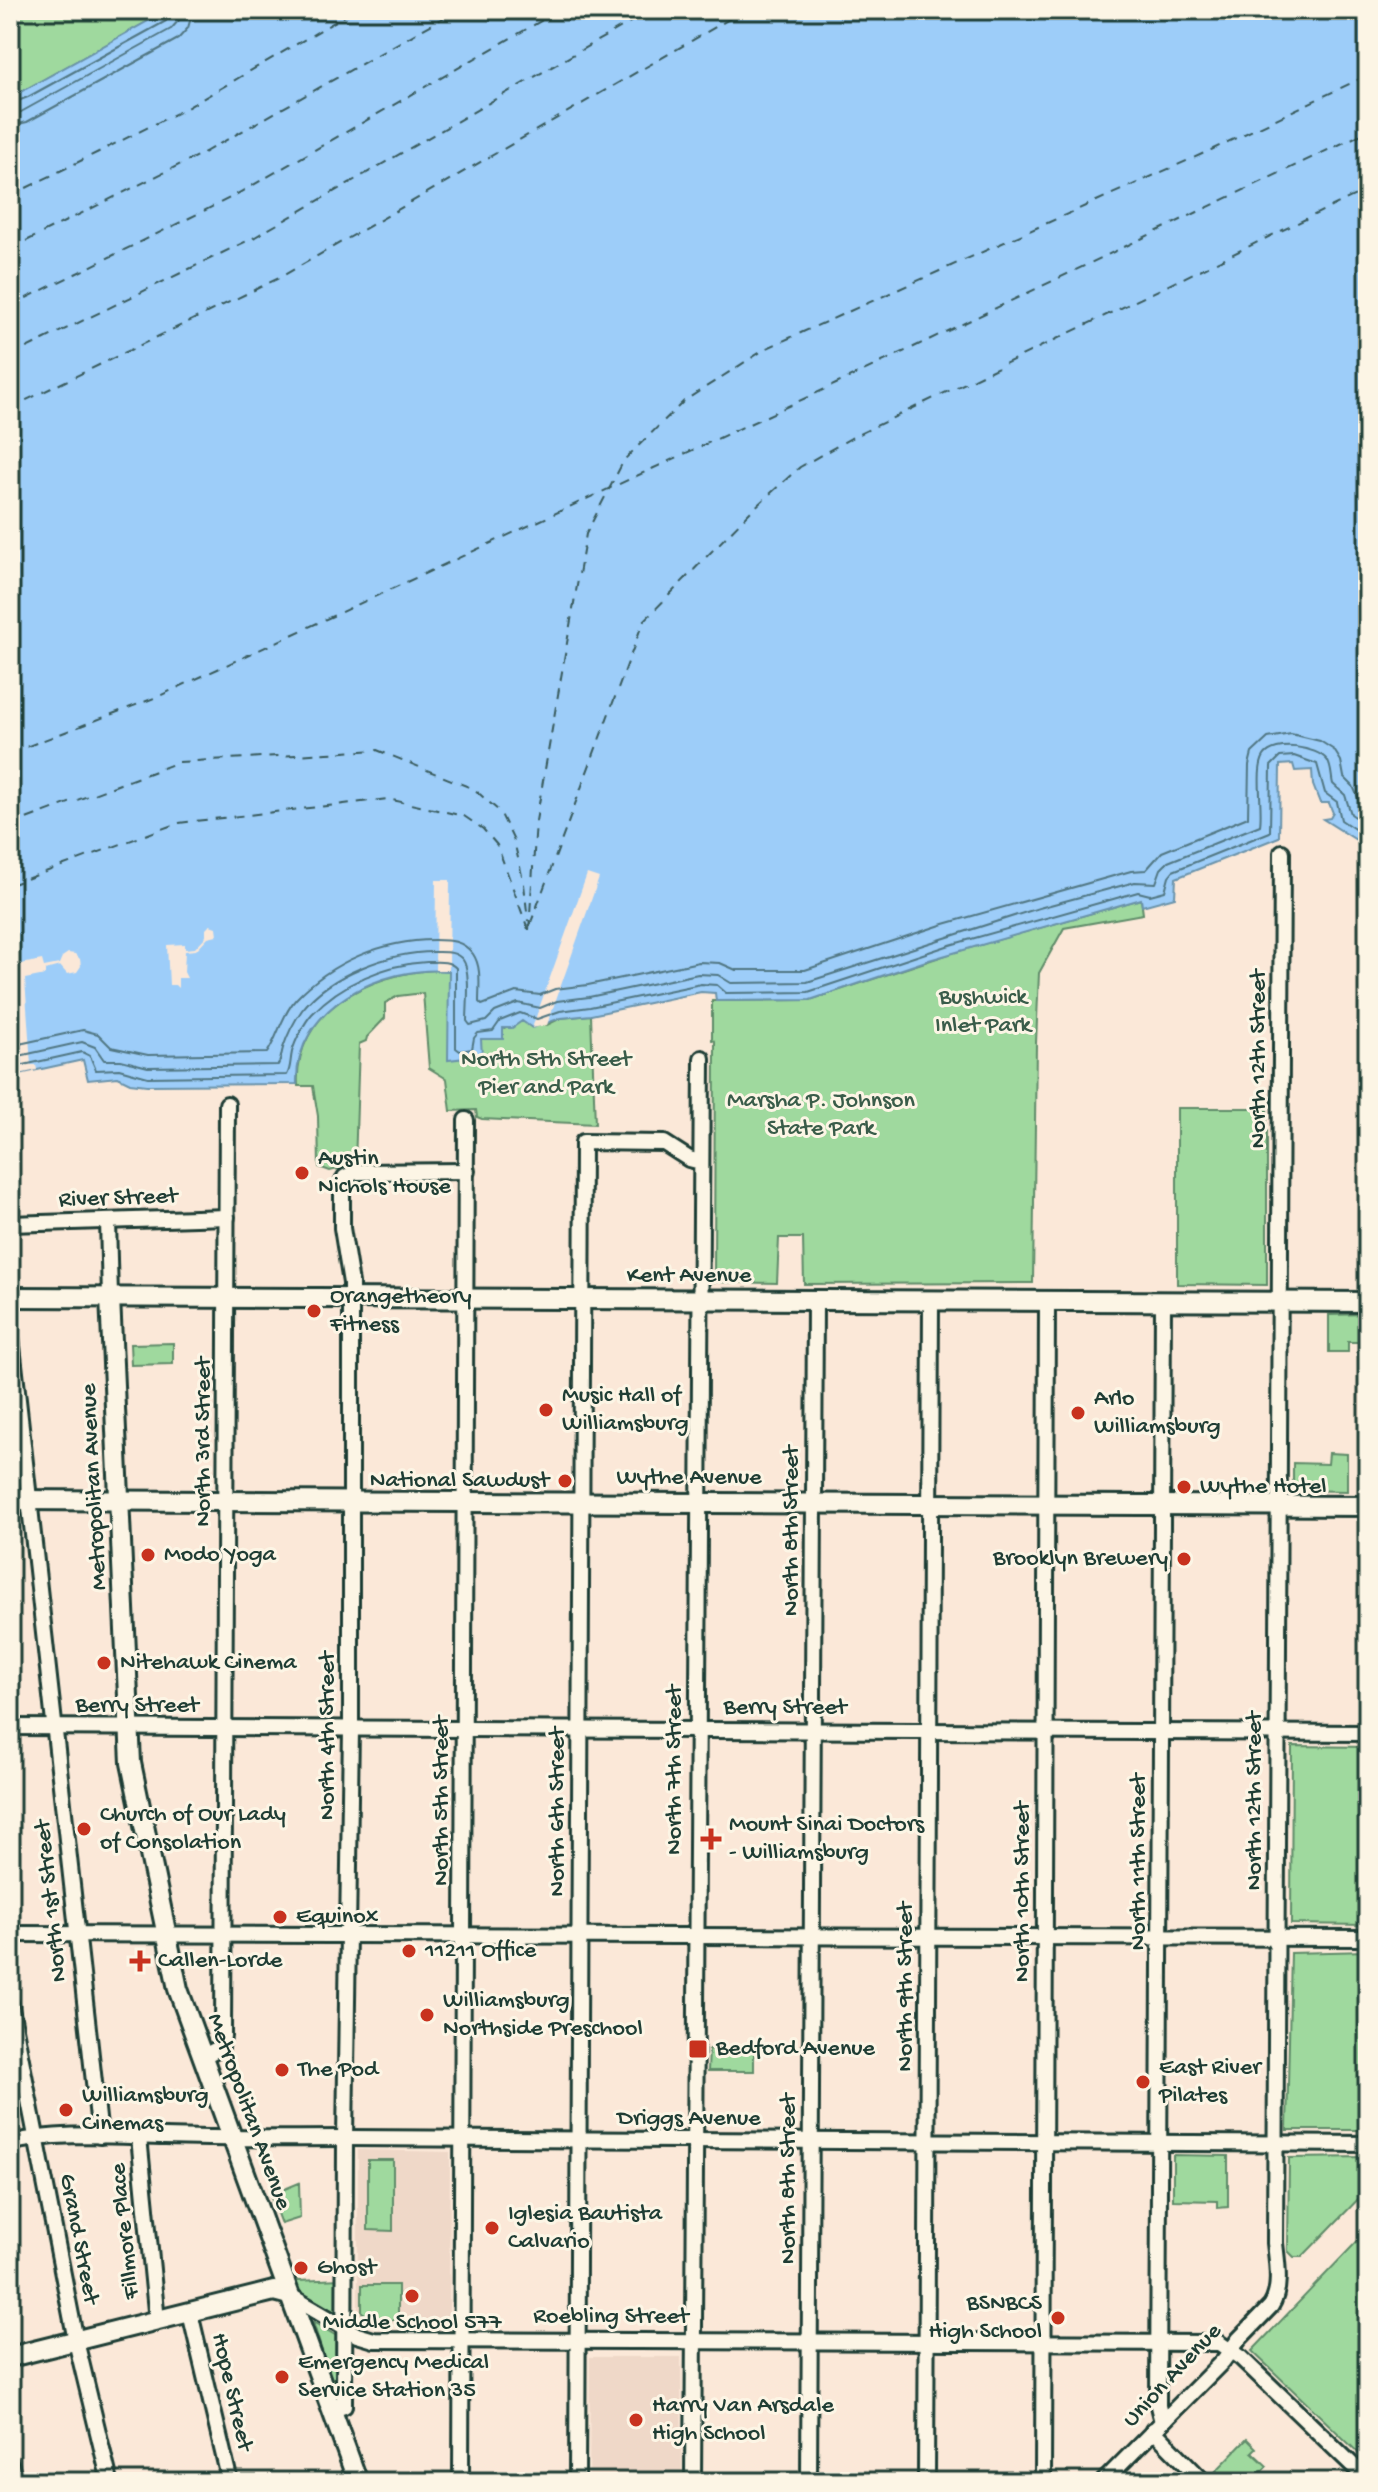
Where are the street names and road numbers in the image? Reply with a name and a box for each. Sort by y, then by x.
street label: North 12th Street [1245,967,1274,1148]
street label: River Street [58,1182,180,1216]
street label: Kent Avenue [627,1262,752,1291]
street label: North 3rd Street [190,1355,219,1527]
street label: Metropolitan Avenue [75,1382,115,1591]
street label: North 8th Street [778,1444,807,1616]
street label: Wythe Avenue [616,1464,762,1493]
street label: North 4th Street [314,1649,343,1820]
street label: North 7th Street [661,1683,690,1855]
street label: Berry Street [74,1692,201,1721]
street label: Berry Street [722,1694,849,1723]
street label: North 12th Street [1241,1709,1270,1890]
street label: North 5th Street [428,1714,457,1886]
street label: North 6th Street [544,1725,573,1897]
street label: North 11th Street [1125,1771,1154,1950]
street label: North 10th Street [1009,1799,1038,1982]
street label: North 1st Street [29,1816,75,1984]
street label: North 9th Street [892,1900,921,2072]
street label: Metropolitan Avenue [199,2010,297,2215]
street label: North 8th Street [775,2092,804,2264]
street label: Driggs Avenue [615,2105,761,2134]
street label: Fillmore Place [104,2161,148,2301]
street label: Grand Street [51,2171,105,2309]
street label: Roebling Street [533,2303,691,2332]
street label: Union Avenue [1117,2317,1229,2434]
street label: Hope Street [203,2330,259,2456]

